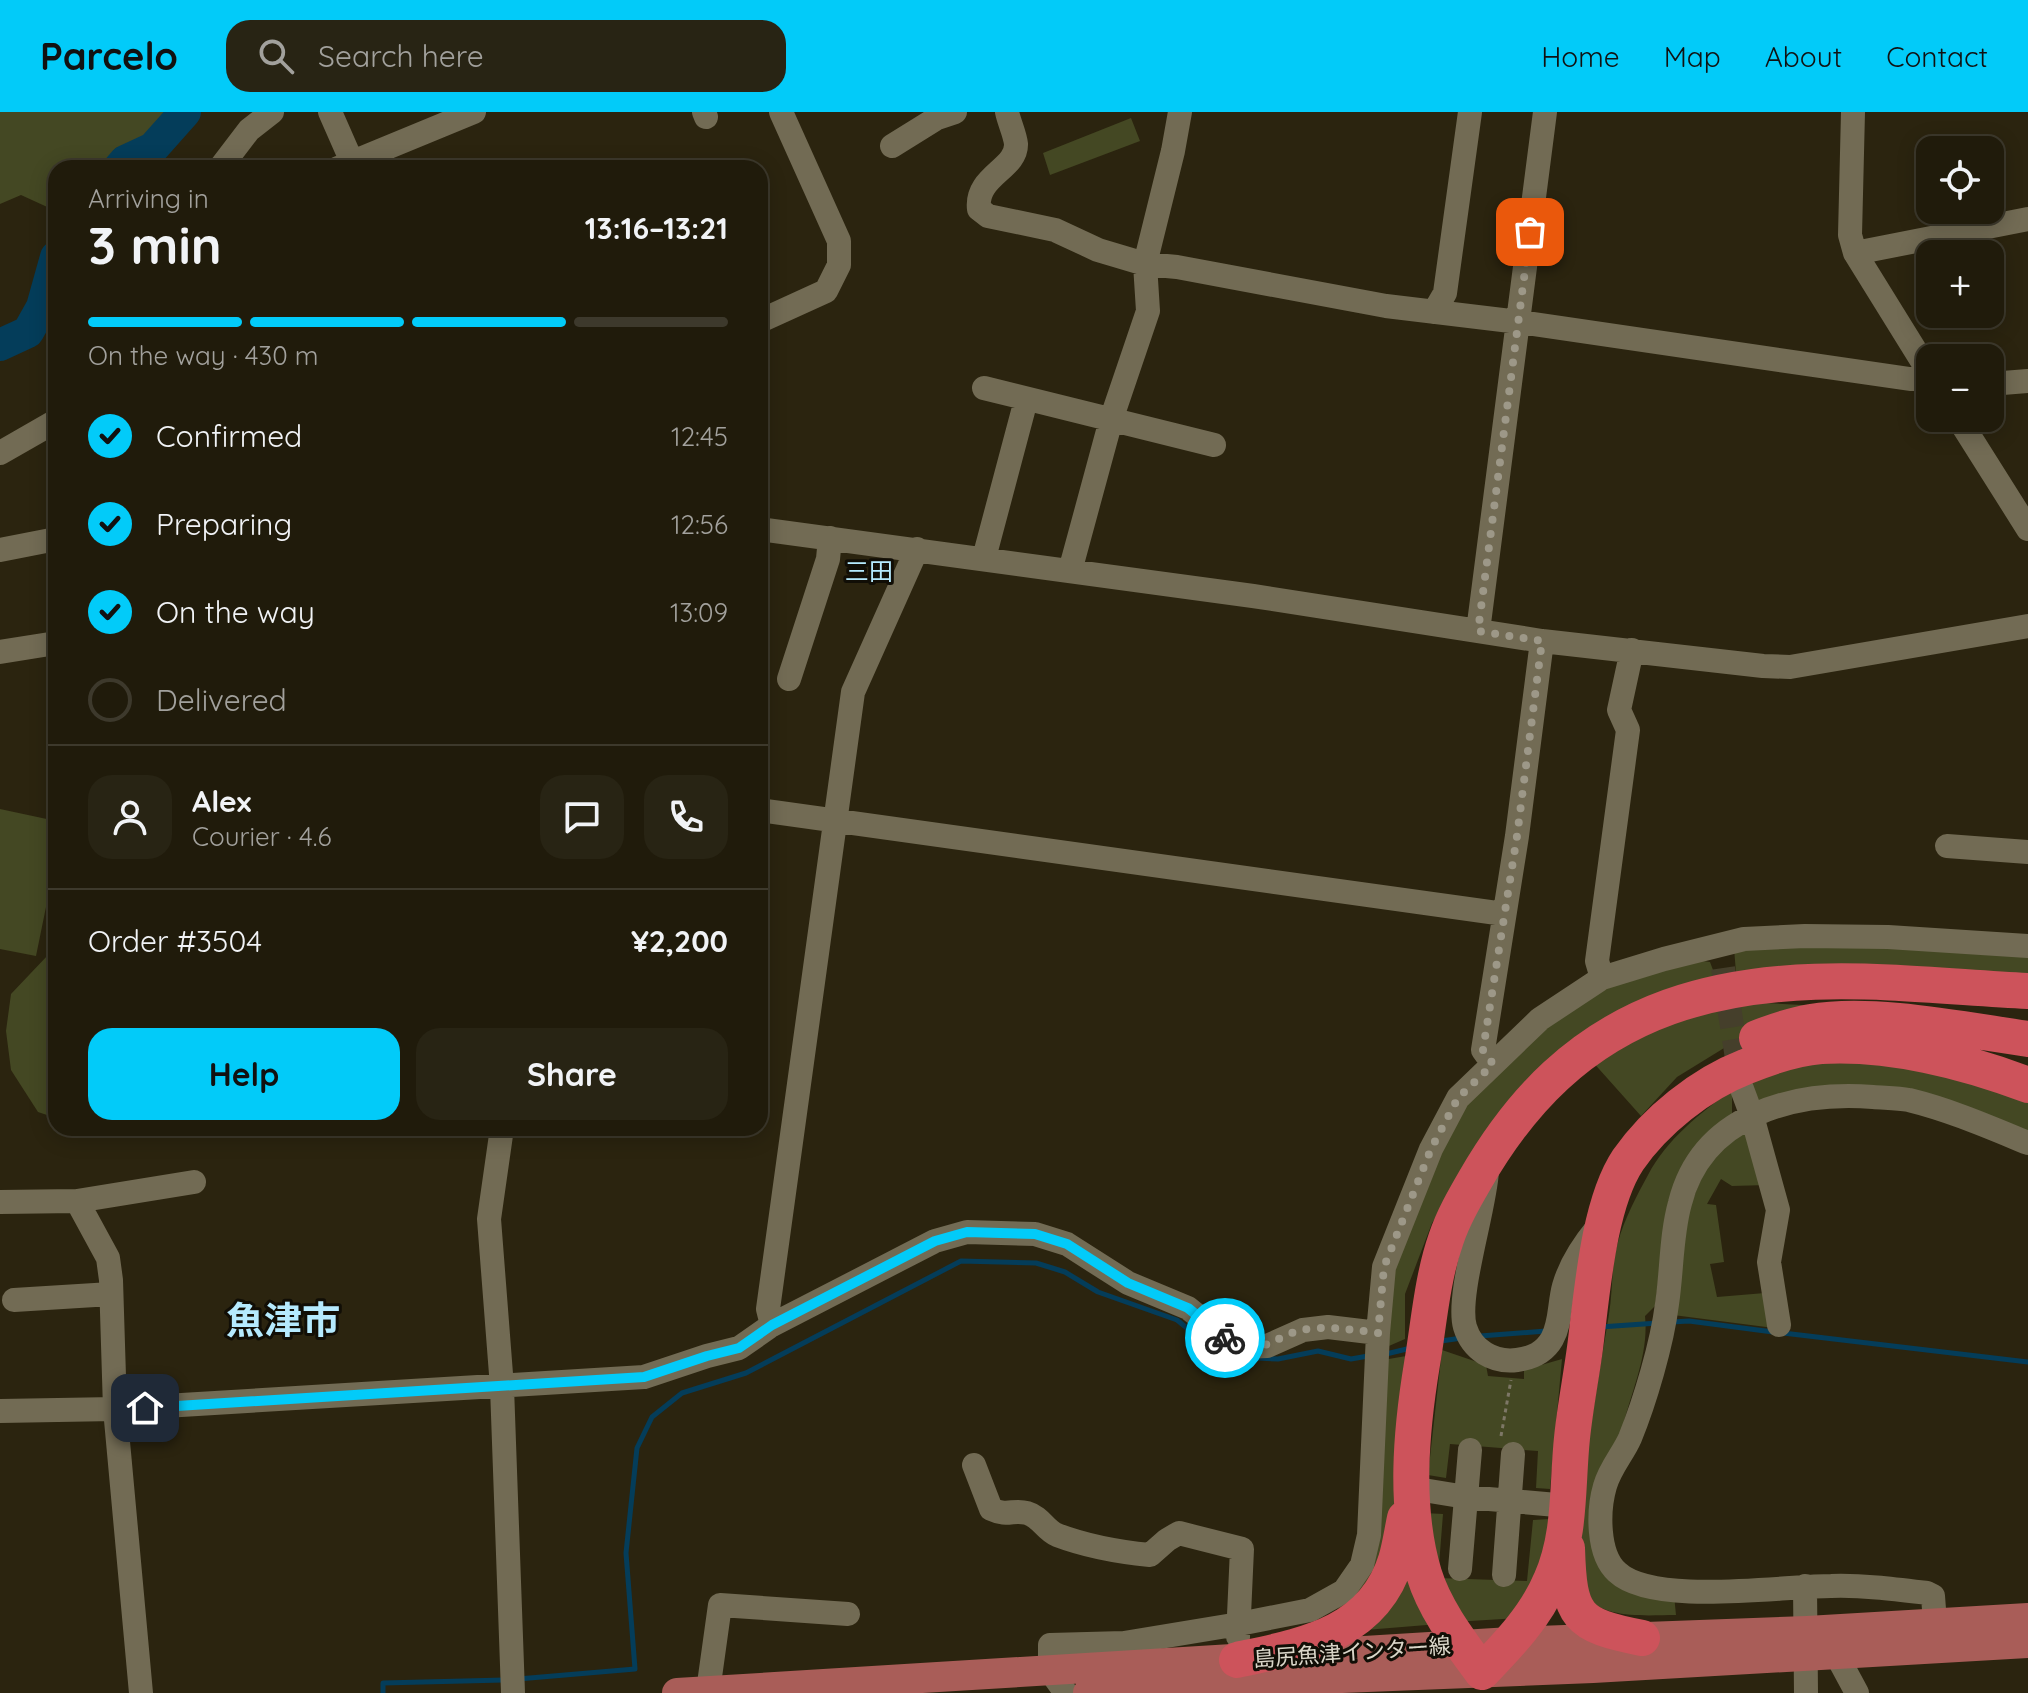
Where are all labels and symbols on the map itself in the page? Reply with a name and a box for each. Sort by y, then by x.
pin [1496,198,1564,266]
district label: 三田 [845,556,893,586]
district label: 魚津市 [226,1296,340,1344]
courier [1185,1298,1265,1378]
pin [111,1374,179,1442]
street label: 島尻魚津インター線 [1252,1631,1452,1673]

